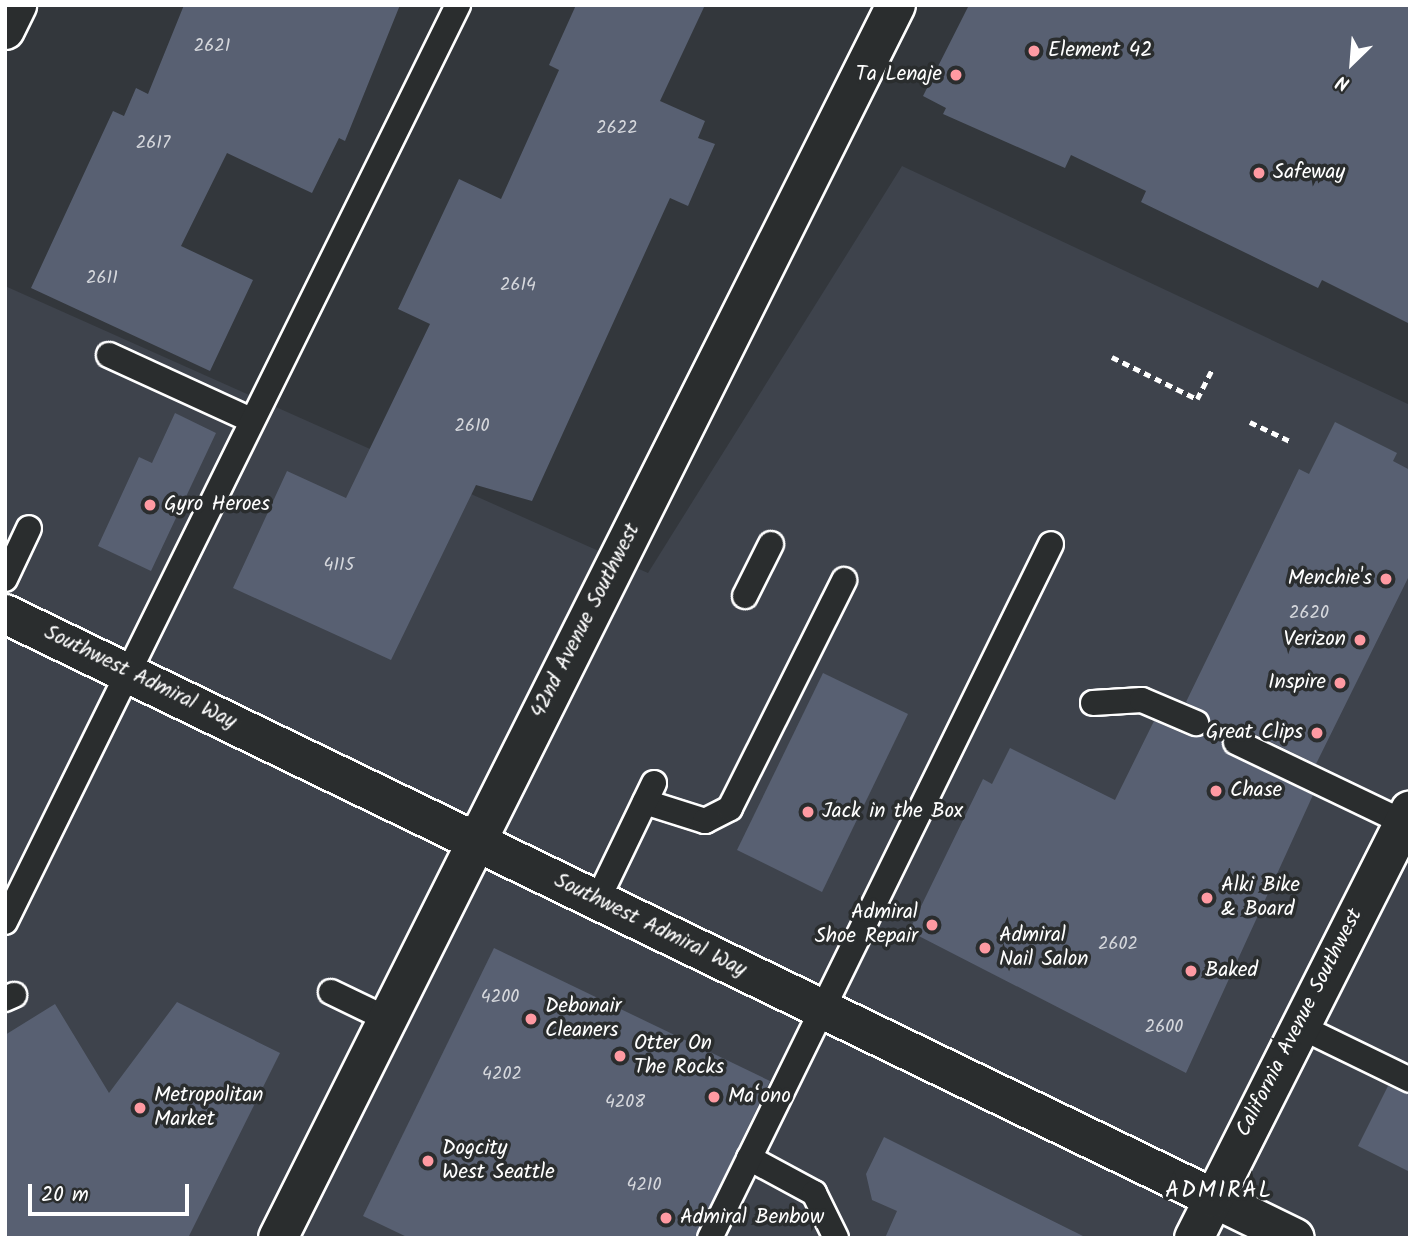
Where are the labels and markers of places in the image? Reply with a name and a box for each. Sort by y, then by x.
place label: Element 42 [1048,38,1153,64]
marker: Element 42 [1026,43,1042,59]
place label: Ta Lenaje [856,62,942,88]
marker: Ta Lenaje [948,67,964,83]
place label: Safeway [1273,160,1345,186]
marker: Safeway [1251,165,1267,181]
place label: Gyro Heroes [164,492,270,518]
marker: Gyro Heroes [142,497,158,513]
place label: Menchie's [1288,566,1372,592]
marker: Menchie's [1378,571,1394,587]
place label: Verizon [1283,627,1346,653]
marker: Verizon [1352,632,1368,648]
place label: Inspire [1268,670,1326,696]
marker: Inspire [1332,675,1348,691]
place label: Great Clips [1206,720,1303,746]
marker: Great Clips [1309,725,1325,741]
place label: Chase [1230,778,1282,804]
marker: Chase [1208,783,1224,799]
place label: Jack in the Box [822,799,963,825]
marker: Jack in the Box [800,804,816,820]
place label: Alki Bike & Board [1221,873,1300,923]
marker: Alki Bike & Board [1199,890,1215,906]
place label: Admiral Shoe Repair [815,900,918,950]
marker: Admiral Shoe Repair [924,917,940,933]
place label: Admiral Nail Salon [999,923,1088,973]
marker: Admiral Nail Salon [977,940,993,956]
place label: Baked [1205,958,1258,984]
marker: Baked [1183,963,1199,979]
place label: Debonair Cleaners [545,994,622,1044]
marker: Debonair Cleaners [523,1011,539,1027]
place label: Otter On The Rocks [634,1031,724,1081]
marker: Otter On The Rocks [612,1048,628,1064]
place label: Metropolitan Market [154,1083,263,1133]
place label: Ma‘ono [728,1084,791,1110]
marker: Ma‘ono [706,1089,722,1105]
marker: Metropolitan Market [132,1100,148,1116]
place label: Dogcity West Seattle [442,1136,555,1186]
marker: Dogcity West Seattle [420,1153,436,1169]
place label: Admiral Benbow [680,1205,824,1231]
marker: Admiral Benbow [658,1210,674,1226]

